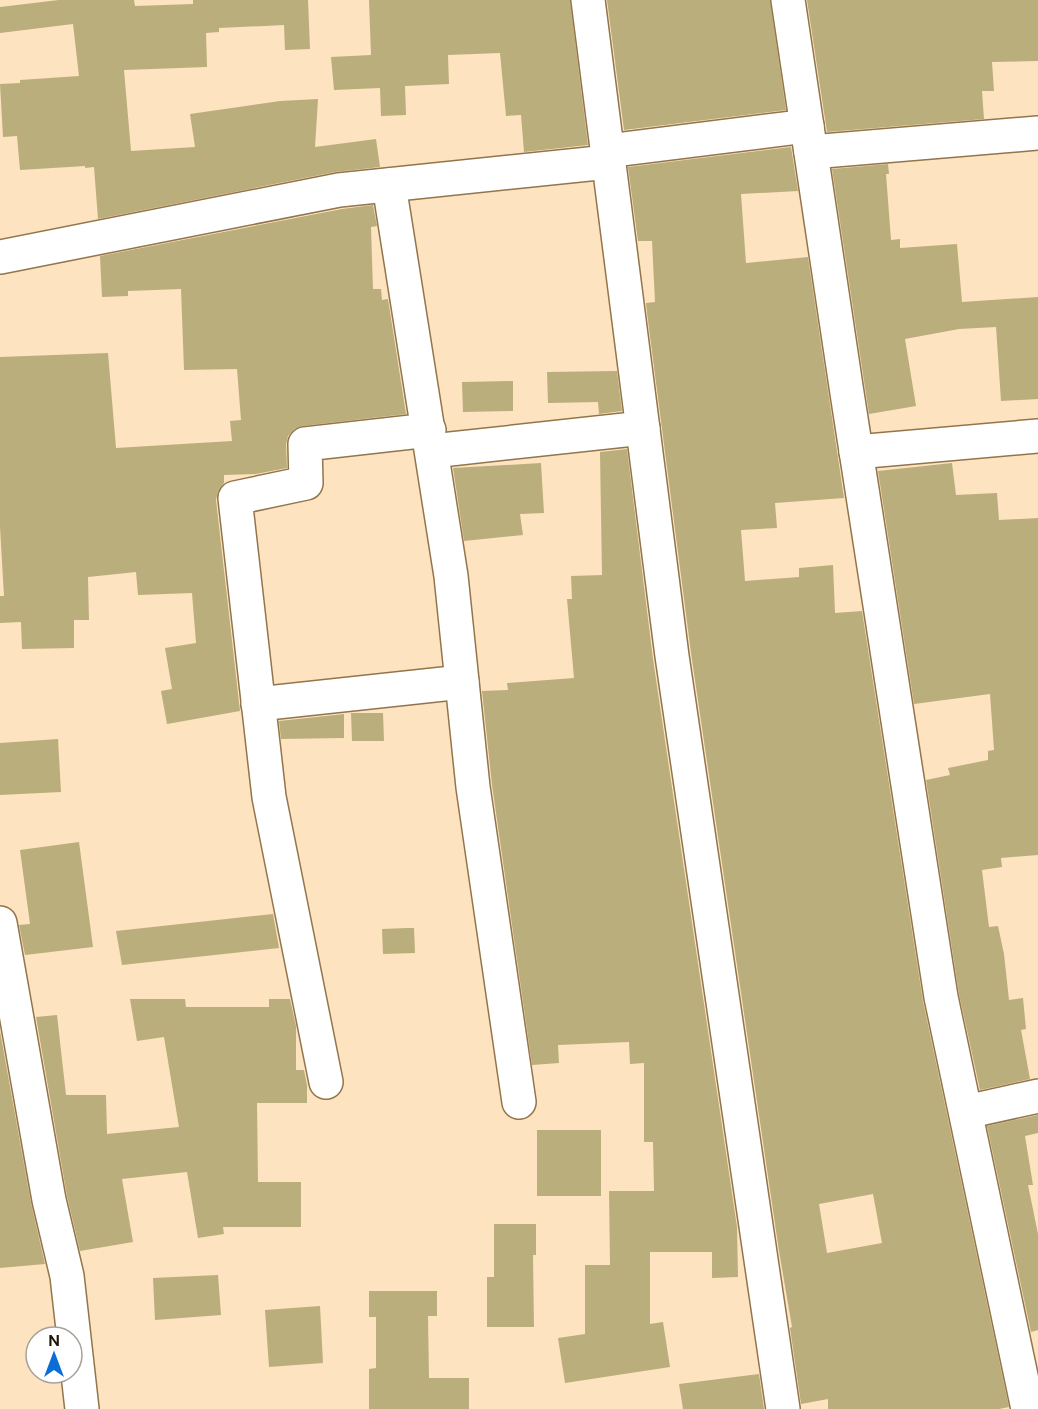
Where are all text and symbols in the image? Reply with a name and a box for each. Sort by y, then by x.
north arrow [24,1325,84,1385]
text: N [48,1330,60,1351]

